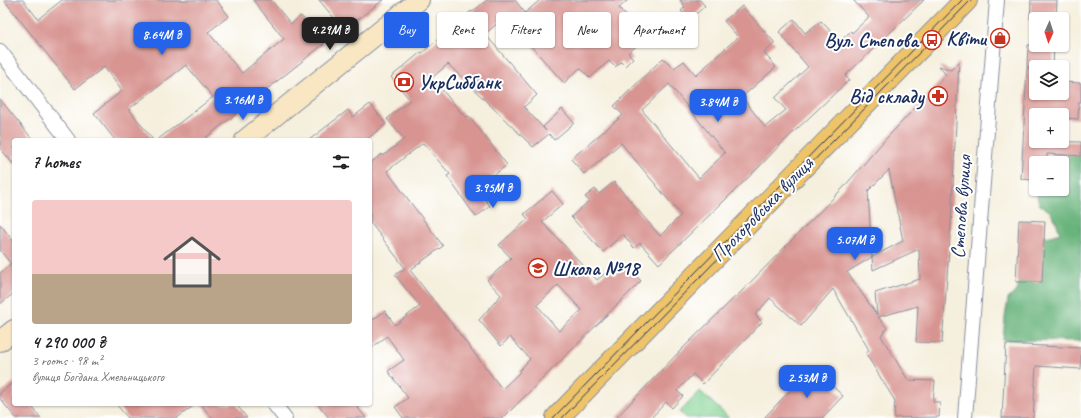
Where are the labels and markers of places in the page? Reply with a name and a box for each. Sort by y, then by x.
pin: 4.29M ₴ [293,17,367,51]
pin: 8.64M ₴ [125,22,199,56]
place label: Квіти [946,26,988,51]
shop icon: Квіти [989,27,1011,49]
place label: Вул. Степова [825,28,920,53]
bus stop icon: Вул. Степова [921,29,943,51]
place label: УкрСиббанк [418,70,503,95]
bank icon: УкрСиббанк [393,71,415,93]
place label: Від складу [849,84,925,110]
pharmacy icon: Від складу [927,85,949,107]
pin: 3.16M ₴ [206,87,280,121]
pin: 3.84M ₴ [681,89,755,123]
pin: 3.95M ₴ [456,175,530,209]
pin: 5.07M ₴ [818,227,892,261]
place label: Школа №18 [552,256,642,281]
school or university icon: Школа №18 [527,257,549,279]
pin: 2.53M ₴ [770,365,844,399]

